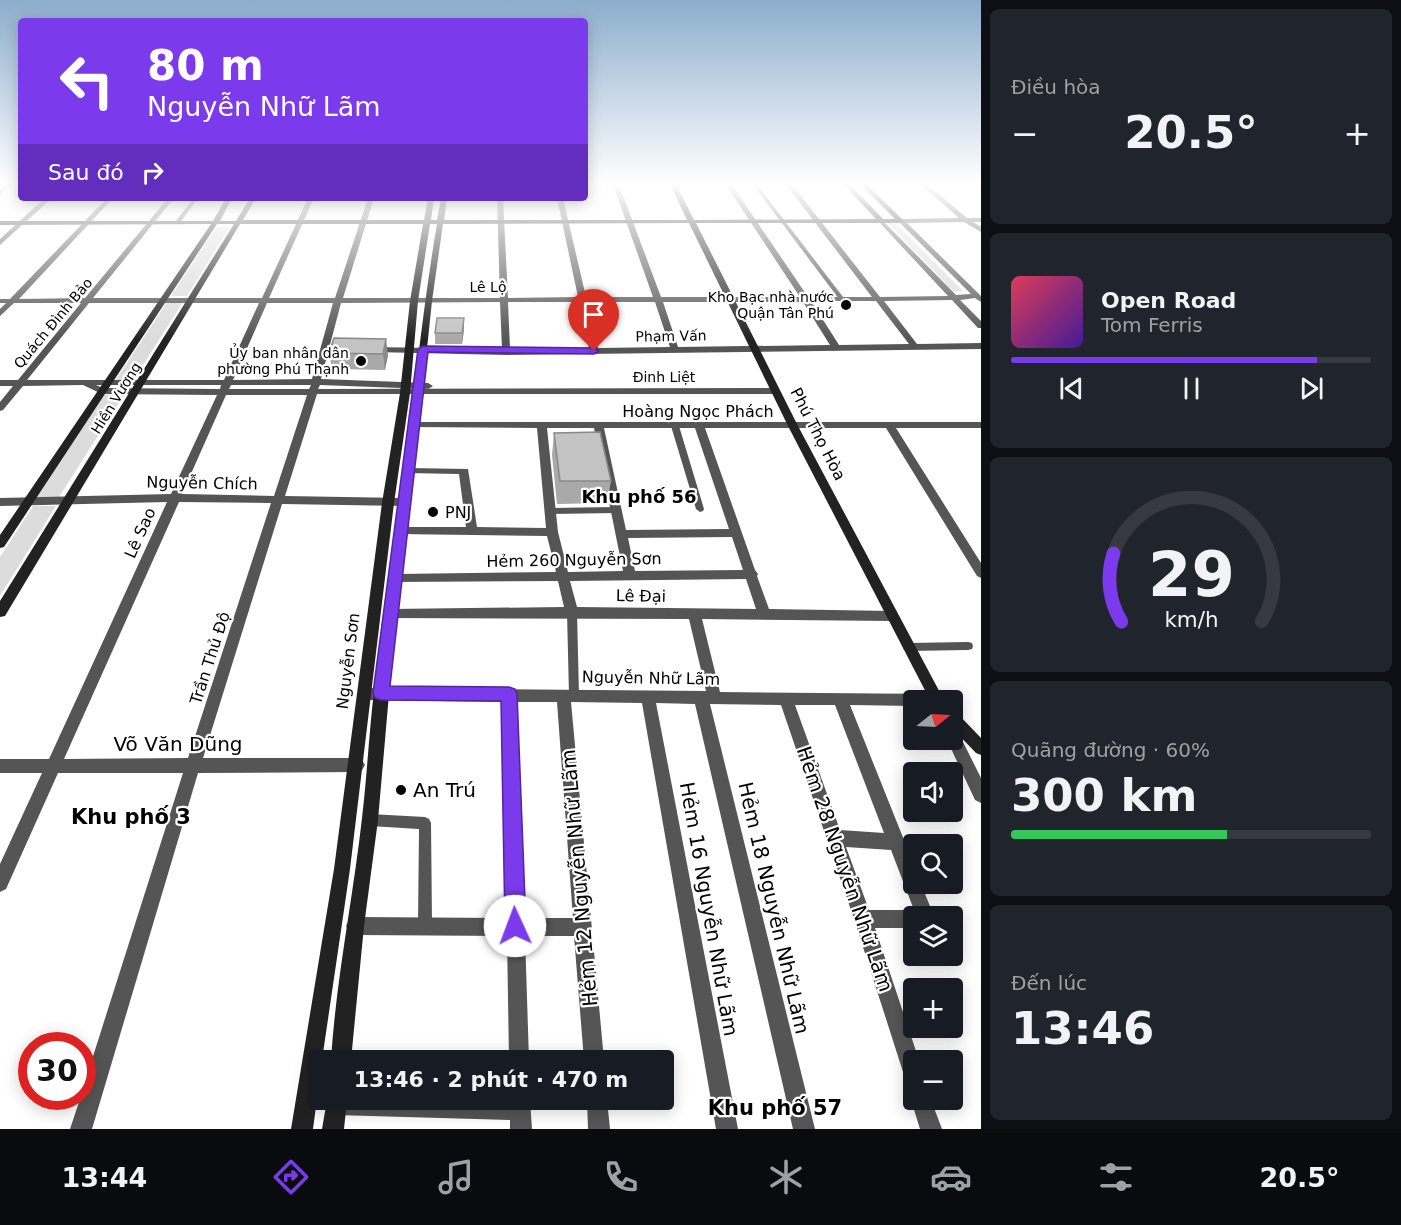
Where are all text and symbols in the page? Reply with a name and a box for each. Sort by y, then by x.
text: 80 m [147,41,264,90]
icon: left [48,42,126,120]
text: Điều hòa [1011,75,1101,99]
text: Nguyễn Nhữ Lãm [147,91,381,122]
text: 20.5° [1124,106,1258,159]
text: − [1011,114,1039,153]
text: + [1343,114,1371,153]
icon: right [136,156,169,189]
text: Sau đó [48,160,124,185]
street label: Quách Đình Bảo [10,275,96,371]
street label: Lê Lộ [470,279,506,295]
text: Open Road [1101,288,1236,313]
pin [568,289,619,351]
place label: Kho Bạc nhà nước Quận Tân Phú [708,289,834,321]
icon: arrive [577,298,610,331]
marker: Kho Bạc nhà nước Quận Tân Phú [839,298,853,312]
text: Tom Ferris [1101,313,1203,337]
street label: Phạm Vấn [635,327,707,345]
place label: Ủy ban nhân dân phường Phú Thạnh [217,343,349,377]
marker: Ủy ban nhân dân phường Phú Thạnh [354,354,368,368]
street label: Hiền Vương [88,359,144,437]
street label: Đinh Liệt [633,369,696,385]
icon: previous [1055,372,1088,405]
icon: pause [1175,372,1208,405]
icon: next [1295,372,1328,405]
street label: Phú Thọ Hòa [787,384,849,484]
street label: Hoàng Ngọc Phách [622,402,774,421]
street label: Nguyễn Chích [146,473,258,493]
district label: Khu phố 56 [581,486,697,507]
place label: PNJ [445,503,471,522]
street label: Lê Sao [120,505,160,561]
marker: PNJ [426,505,440,519]
text: 29 [1148,538,1234,611]
street label: Hẻm 260 Nguyễn Sơn [486,549,662,571]
street label: Lê Đại [616,586,666,606]
text: km/h [1164,607,1218,632]
street label: Trần Thủ Độ [186,609,234,708]
street label: Nguyễn Sơn [333,612,363,710]
street label: Nguyễn Nhữ Lãm [582,667,720,689]
north arrow [903,690,963,750]
map controls [903,690,963,1110]
street label: Võ Văn Dũng [113,732,243,756]
text: Quãng đường · 60% [1011,738,1210,762]
street label: Hẻm 28 Nguyễn Nhữ Lãm [792,743,898,995]
street label: Hẻm 12 Nguyễn Nhữ Lãm [556,748,602,1008]
button: sound [903,762,963,822]
text: 300 km [1011,769,1197,822]
place label: An Trú [413,778,476,802]
street label: Hẻm 16 Nguyễn Nhữ Lãm [675,780,743,1038]
street label: Hẻm 18 Nguyễn Nhữ Lãm [733,780,815,1036]
marker: An Trú [394,783,408,797]
district label: Khu phố 3 [71,805,191,829]
button: search [903,834,963,894]
position arrow [483,894,547,958]
button: layers [903,906,963,966]
text: Đến lúc [1011,971,1087,995]
button: + [903,978,963,1038]
text: 13:46 [1011,1002,1154,1055]
speed limit sign: 30 [18,1032,96,1110]
button: − [903,1050,963,1110]
text: 13:46 · 2 phút · 470 m [354,1067,628,1092]
district label: Khu phố 57 [708,1096,842,1120]
icon: directions [270,1156,312,1198]
icon: music [435,1156,477,1198]
icon: phone [600,1156,642,1198]
icon: climate [765,1156,807,1198]
icon: car [930,1156,972,1198]
icon: filters [1095,1156,1137,1198]
text: 13:44 [61,1162,147,1193]
text: 20.5° [1259,1162,1340,1193]

